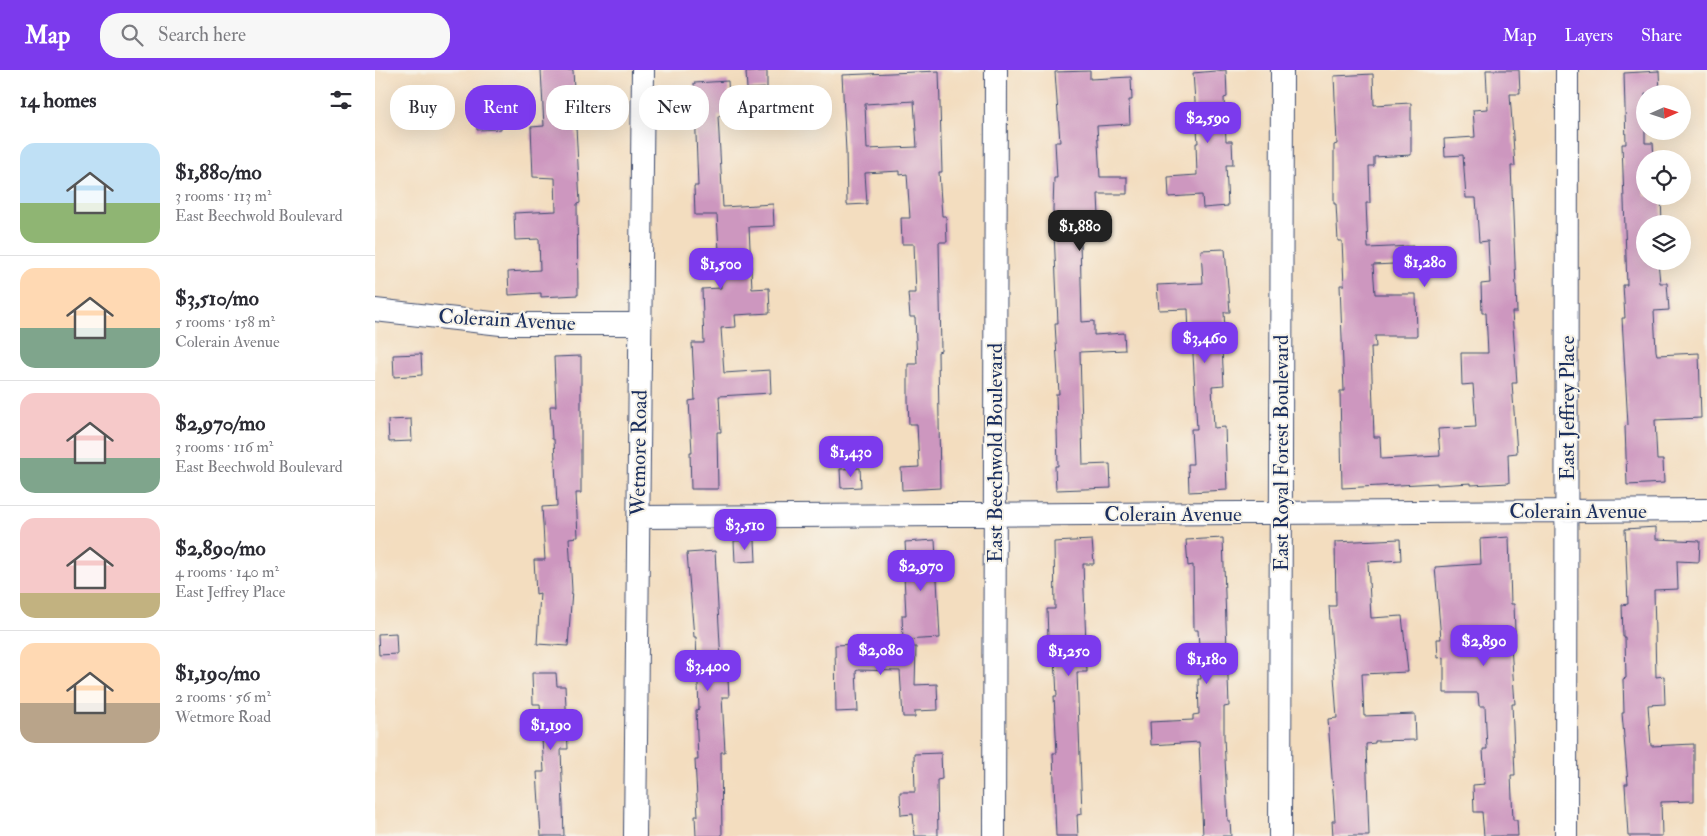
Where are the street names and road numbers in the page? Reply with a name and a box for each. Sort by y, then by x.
street label: Colerain Avenue [438,303,577,337]
street label: East Royal Forest Boulevard [1268,334,1295,571]
street label: East Jeffrey Place [1554,335,1581,480]
street label: East Beechwold Boulevard [982,342,1009,563]
street label: Wetmore Road [624,389,654,517]
street label: Colerain Avenue [1509,498,1647,525]
street label: Colerain Avenue [1104,501,1242,528]

